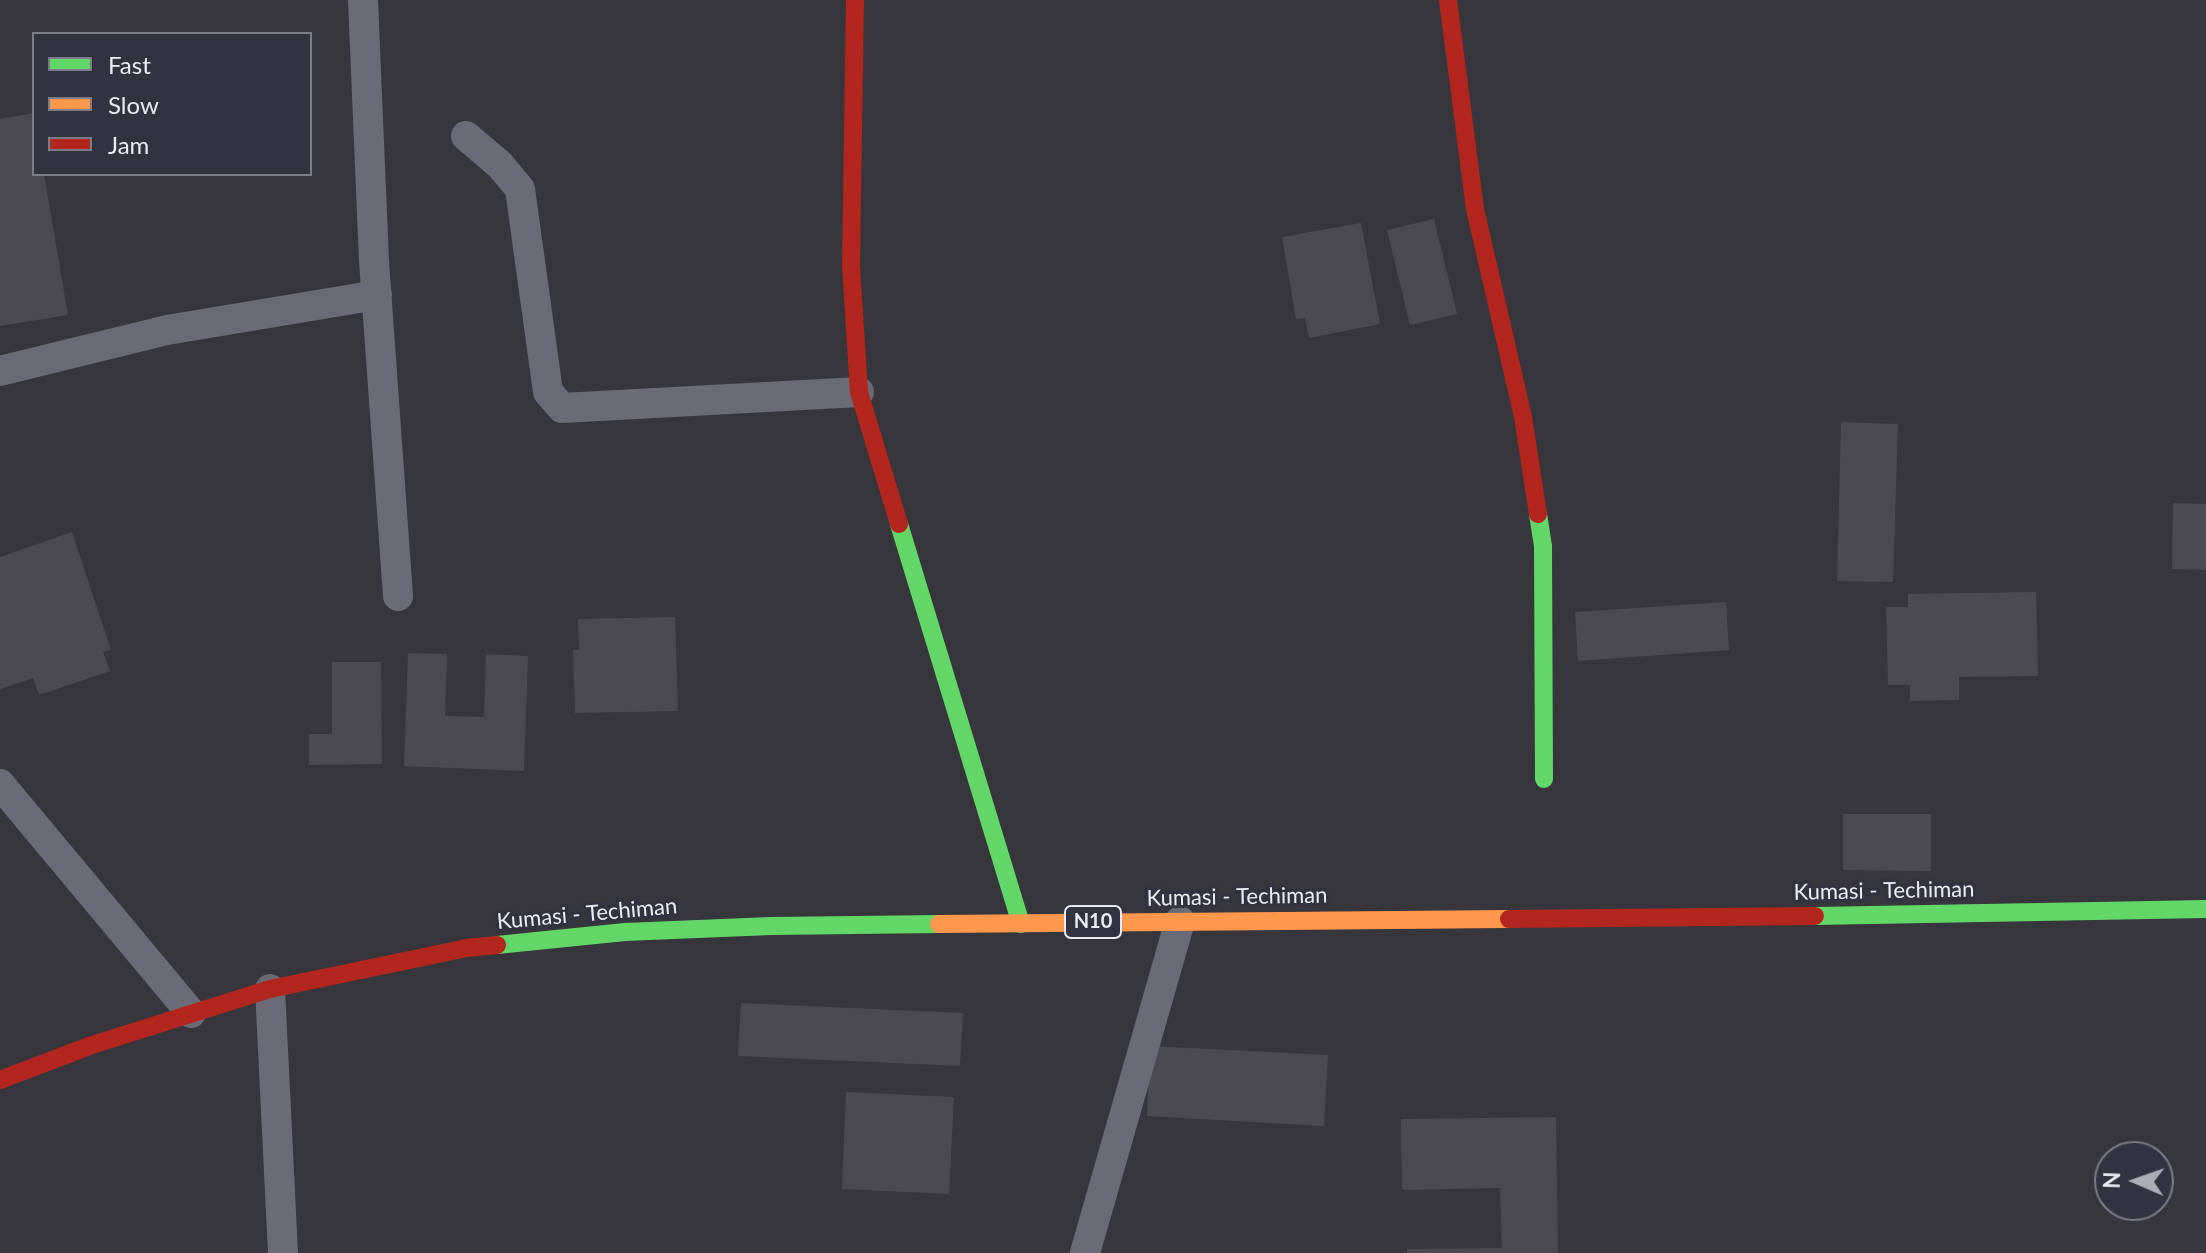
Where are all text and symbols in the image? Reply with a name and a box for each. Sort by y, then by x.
legend [32,32,312,176]
text: Fast [108,50,151,79]
text: Slow [108,90,159,119]
text: Jam [108,130,149,159]
street label: Kumasi - Techiman [1793,876,1975,906]
street label: Kumasi - Techiman [1146,882,1328,912]
street label: Kumasi - Techiman [496,893,678,935]
road number: N10 [1065,906,1121,938]
north arrow [2094,1141,2174,1221]
text: N [2098,1171,2125,1189]

